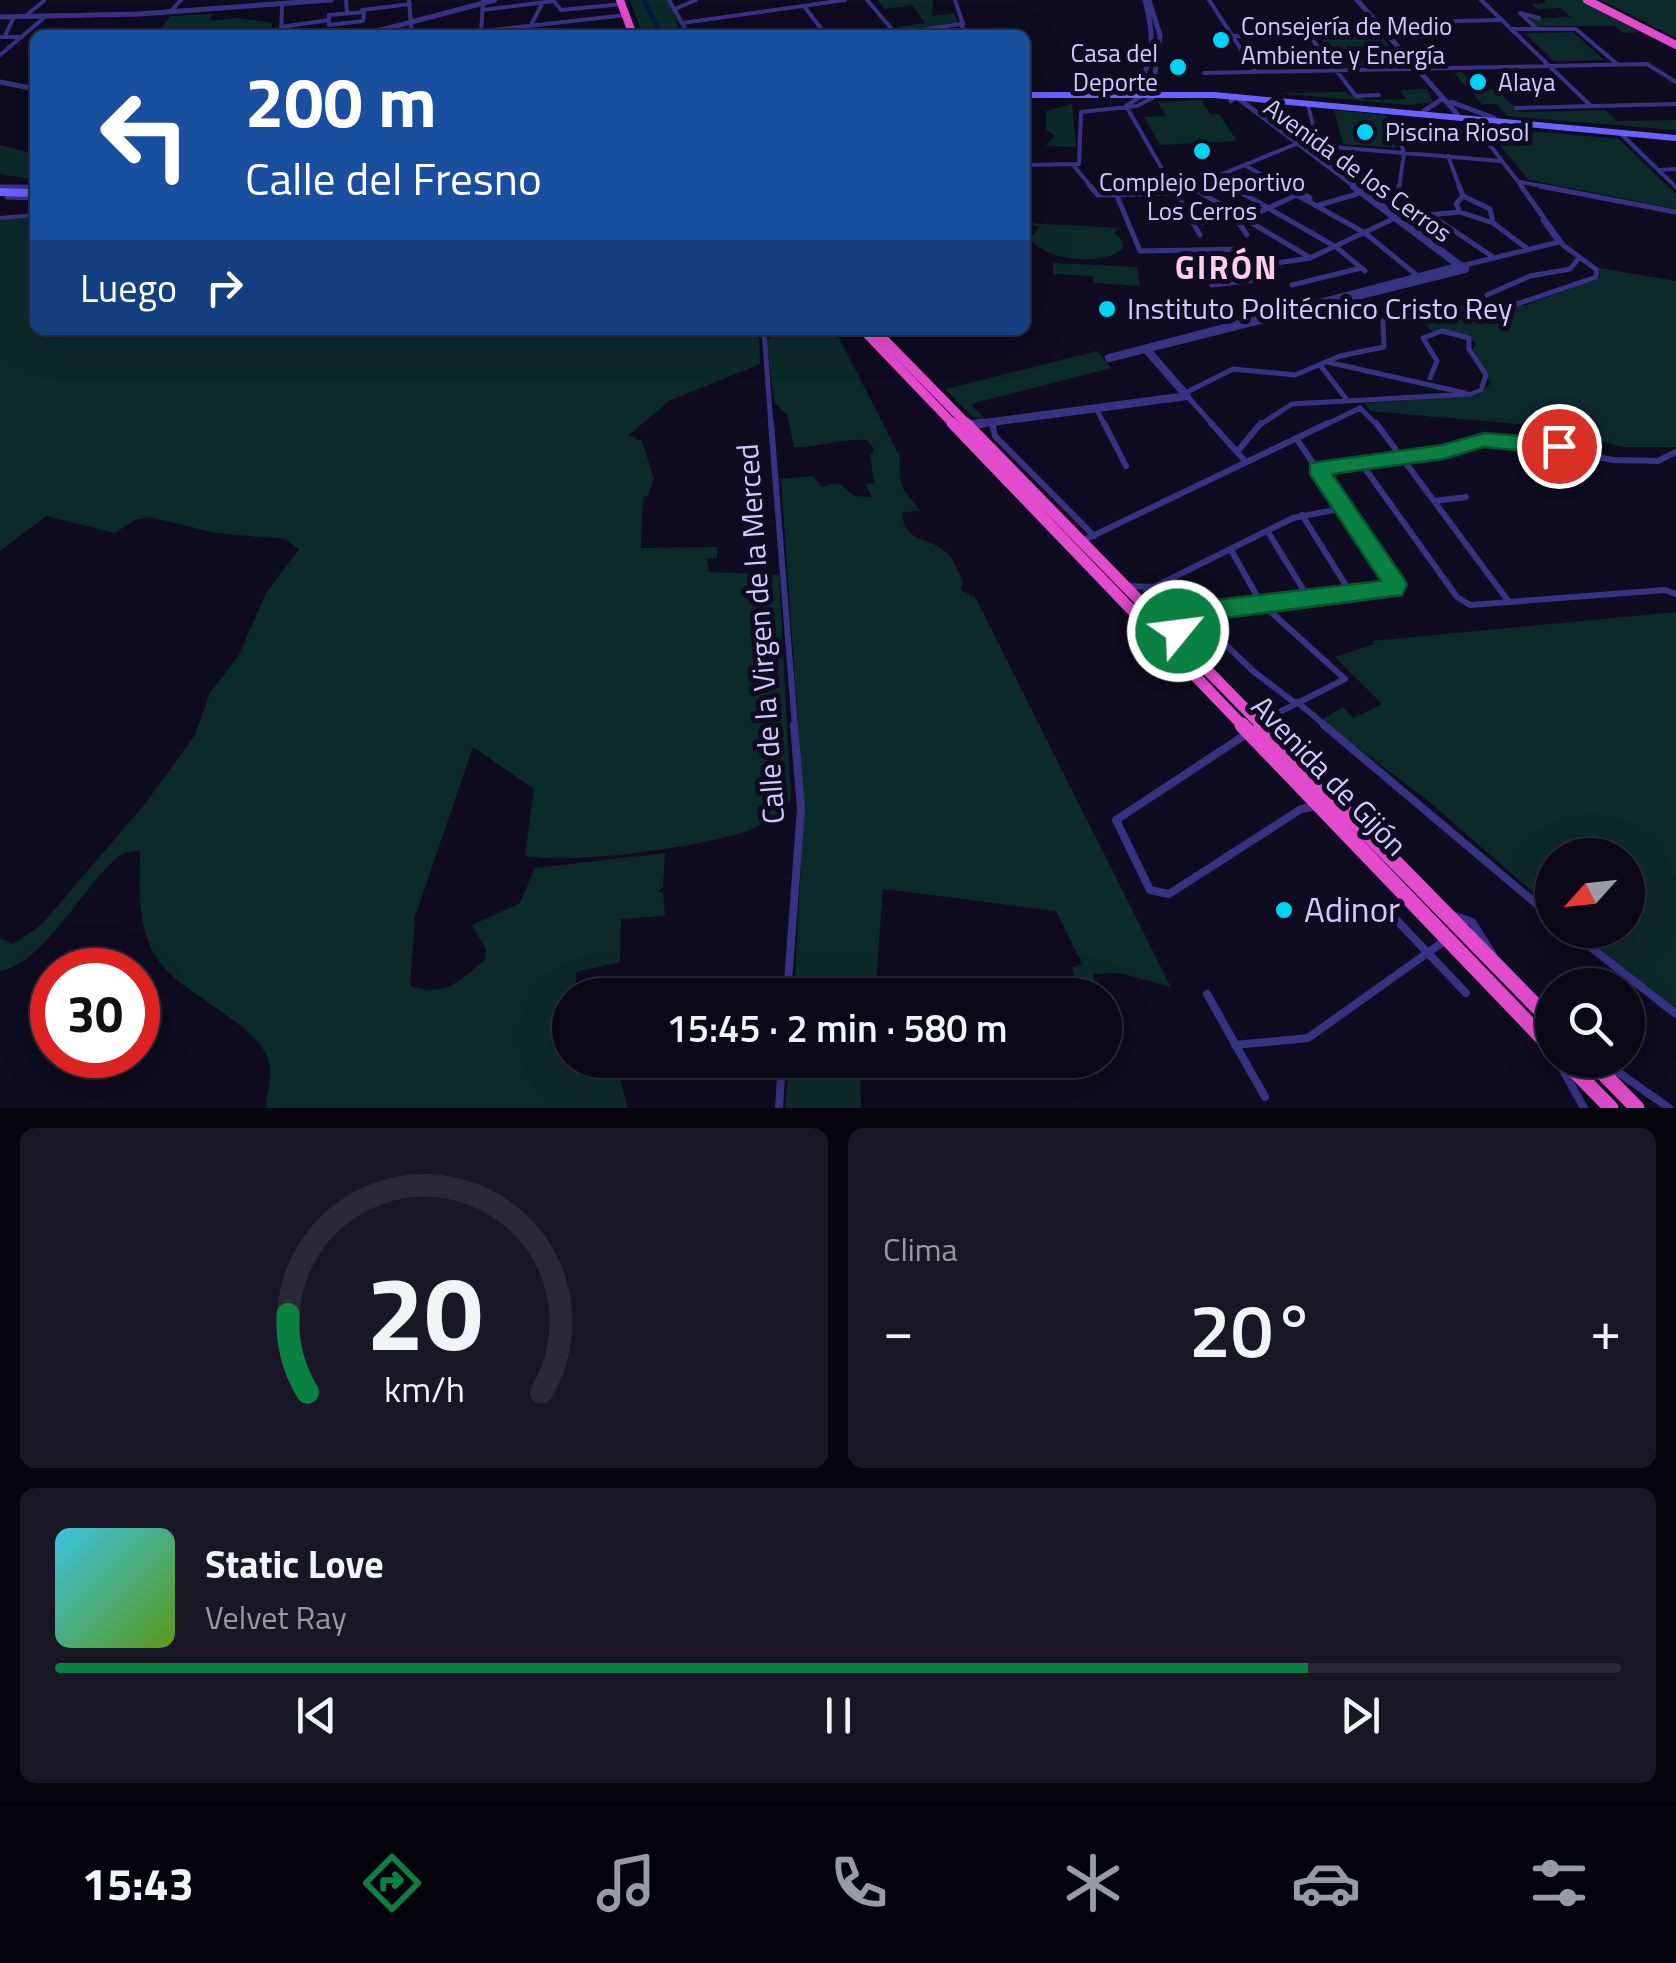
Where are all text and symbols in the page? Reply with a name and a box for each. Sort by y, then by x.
place label: Consejería de Medio Ambiente y Energía [1241,7,1452,74]
marker: Consejería de Medio Ambiente y Energía [1210,29,1232,51]
place label: Casa del Deporte [1071,34,1158,101]
text: 200 m [245,48,437,154]
marker: Casa del Deporte [1167,56,1189,78]
place label: Alaya [1498,63,1556,101]
icon: left [80,70,210,200]
marker: Alaya [1467,71,1489,93]
street label: Avenida de los Cerros [1256,89,1460,251]
place label: Piscina Riosol [1385,113,1529,151]
marker: Piscina Riosol [1354,121,1376,143]
marker: Complejo Deportivo Los Cerros [1191,140,1213,162]
text: Calle del Fresno [245,144,542,212]
place label: Complejo Deportivo Los Cerros [1099,163,1305,230]
district label: GIRÓN [1175,243,1279,291]
text: Luego [80,259,177,317]
icon: right [197,260,252,315]
place label: Instituto Politécnico Cristo Rey [1127,285,1512,331]
marker: Instituto Politécnico Cristo Rey [1096,298,1118,320]
pin [1517,404,1602,489]
icon: arrive [1532,419,1587,474]
street label: Calle de la Virgen de la Merced [724,442,796,826]
position arrow [1126,579,1230,683]
street label: Avenida de Gijón [1241,685,1419,866]
north arrow [1535,838,1645,948]
map controls [1535,838,1645,1078]
place label: Adinor [1304,882,1400,936]
marker: Adinor [1273,899,1295,921]
speed limit sign: 30 [30,948,160,1078]
button: search [1535,968,1645,1078]
text: 15:45 · 2 min · 580 m [666,999,1008,1057]
text: Clima [883,1225,958,1273]
text: 20 [366,1232,482,1390]
text: 20° [1189,1272,1315,1386]
text: − [883,1288,914,1371]
text: + [1590,1288,1621,1371]
text: km/h [384,1361,464,1416]
text: Static Love [205,1535,384,1593]
text: Velvet Ray [205,1593,347,1641]
icon: previous [289,1688,344,1743]
icon: pause [811,1688,866,1743]
icon: next [1333,1688,1388,1743]
icon: directions [357,1848,427,1918]
icon: music [591,1848,661,1918]
icon: phone [824,1848,894,1918]
icon: climate [1058,1848,1128,1918]
icon: car [1291,1848,1361,1918]
icon: filters [1524,1848,1594,1918]
text: 15:43 [82,1849,194,1917]

